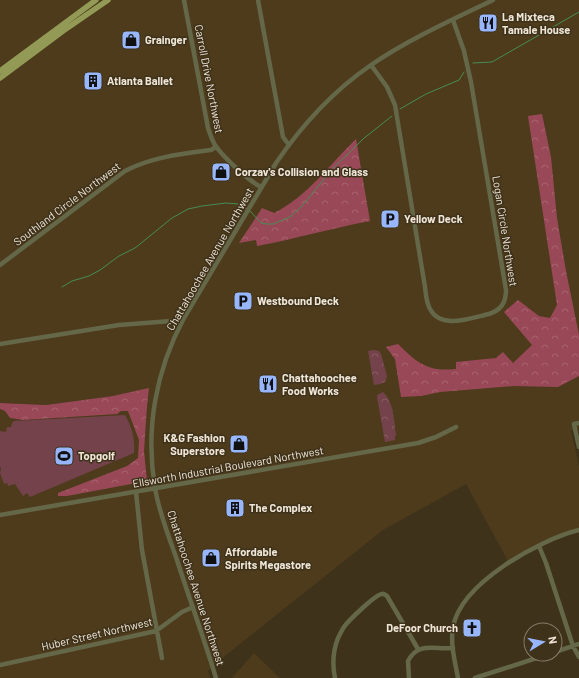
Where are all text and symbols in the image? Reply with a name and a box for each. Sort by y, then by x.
place label: La Mixteca Tamale House [502,10,570,36]
restaurant icon: La Mixteca Tamale House [477,12,499,34]
street label: Carroll Drive Northwest [193,23,226,134]
shop icon: Grainger [120,29,142,51]
place label: Grainger [145,33,188,46]
building icon: Atlanta Ballet [82,70,104,92]
place label: Atlanta Ballet [107,74,173,87]
street label: Southland Circle Northwest [11,159,123,248]
shop icon: Corzav's Collision and Glass [210,161,232,183]
place label: Corzav's Collision and Glass [235,165,368,178]
street label: Logan Circle Northwest [490,175,521,287]
street label: Chattahoochee Avenue Northwest [163,185,256,332]
parking icon: Yellow Deck [379,208,401,230]
place label: Yellow Deck [404,212,463,225]
parking icon: Westbound Deck [232,290,254,312]
place label: Westbound Deck [257,294,339,307]
place label: Chattahoochee Food Works [282,371,357,397]
restaurant icon: Chattahoochee Food Works [257,373,279,395]
place label: K&G Fashion Superstore [164,431,225,457]
shop icon: K&G Fashion Superstore [228,433,250,455]
street label: Ellsworth Industrial Boulevard Northwest [131,443,325,490]
sports icon: Topgolf [53,445,75,467]
place label: Topgolf [78,449,115,462]
building icon: The Complex [224,497,246,519]
place label: The Complex [249,501,312,514]
street label: Chattahoochee Avenue Northwest [165,509,228,667]
place label: Affordable Spirits Megastore [225,545,311,571]
shop icon: Affordable Spirits Megastore [200,547,222,569]
street label: Huber Street Northwest [40,614,154,653]
church icon: DeFoor Church [461,617,483,639]
place label: DeFoor Church [386,621,458,634]
north arrow [523,622,563,662]
text: N [546,635,560,645]

